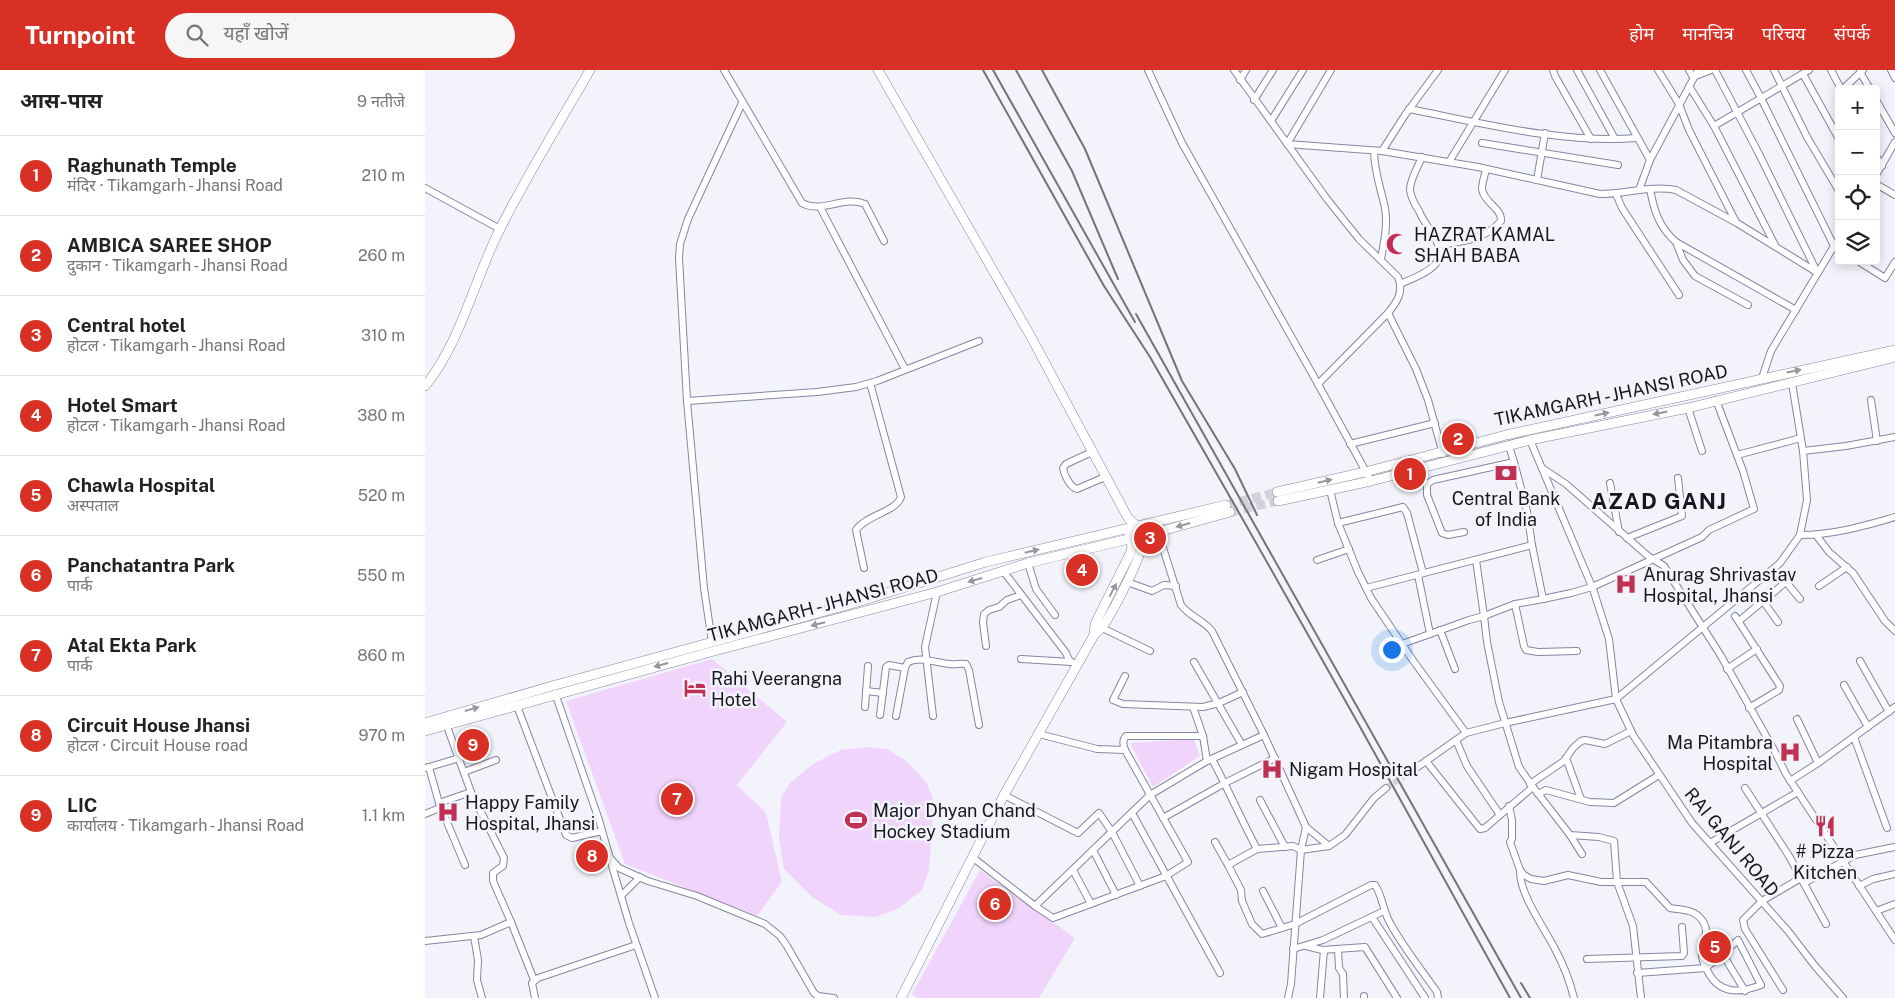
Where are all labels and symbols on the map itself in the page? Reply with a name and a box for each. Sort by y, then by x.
place label: HAZRAT KAMAL SHAH BABA [1414,224,1555,266]
mosque icon: HAZRAT KAMAL SHAH BABA [1384,231,1410,257]
street label: TIKAMGARH - JHANSI ROAD [1492,360,1730,430]
one-way arrow [1787,367,1802,375]
one-way arrow [1652,409,1668,417]
one-way arrow [1594,410,1609,418]
pin: 2 [1442,420,1474,458]
pin: 1 [1394,455,1426,493]
bank icon: Central Bank of India [1493,460,1519,486]
one-way arrow [1317,477,1332,485]
place label: Central Bank of India [1452,488,1560,530]
district label: AZAD GANJ [1591,488,1727,514]
pin: 3 [1134,519,1166,557]
one-way arrow [1175,522,1190,530]
one-way arrow [1025,547,1040,555]
pin: 4 [1066,551,1098,589]
street label: TIKAMGARH - JHANSI ROAD [705,564,941,646]
place label: Anurag Shrivastav Hospital, Jhansi [1643,564,1796,606]
hospital icon: Anurag Shrivastav Hospital, Jhansi [1613,571,1639,597]
one-way arrow [967,577,982,585]
one-way arrow [1108,584,1117,597]
one-way arrow [811,620,826,628]
your location [1379,637,1405,663]
one-way arrow [654,662,669,670]
place label: Rahi Veerangna Hotel [711,668,842,710]
hotel icon: Rahi Veerangna Hotel [682,675,708,701]
one-way arrow [464,705,479,713]
pin: 9 [457,726,489,764]
place label: Ma Pitambra Hospital [1667,732,1773,774]
hospital icon: Ma Pitambra Hospital [1777,739,1803,765]
hospital icon: Nigam Hospital [1259,756,1285,782]
place label: Nigam Hospital [1289,759,1418,780]
pin: 7 [661,780,693,818]
street label: RAI GANJ ROAD [1680,783,1784,901]
place label: Happy Family Hospital, Jhansi [465,792,595,834]
hospital icon: Happy Family Hospital, Jhansi [435,799,461,825]
place label: Major Dhyan Chand Hockey Stadium [873,800,1036,842]
sports icon: Major Dhyan Chand Hockey Stadium [843,807,869,833]
restaurant icon: # Pizza Kitchen [1812,813,1838,839]
pin: 8 [576,837,608,875]
place label: # Pizza Kitchen [1793,841,1857,883]
pin: 6 [979,885,1011,923]
pin: 5 [1699,928,1731,966]

